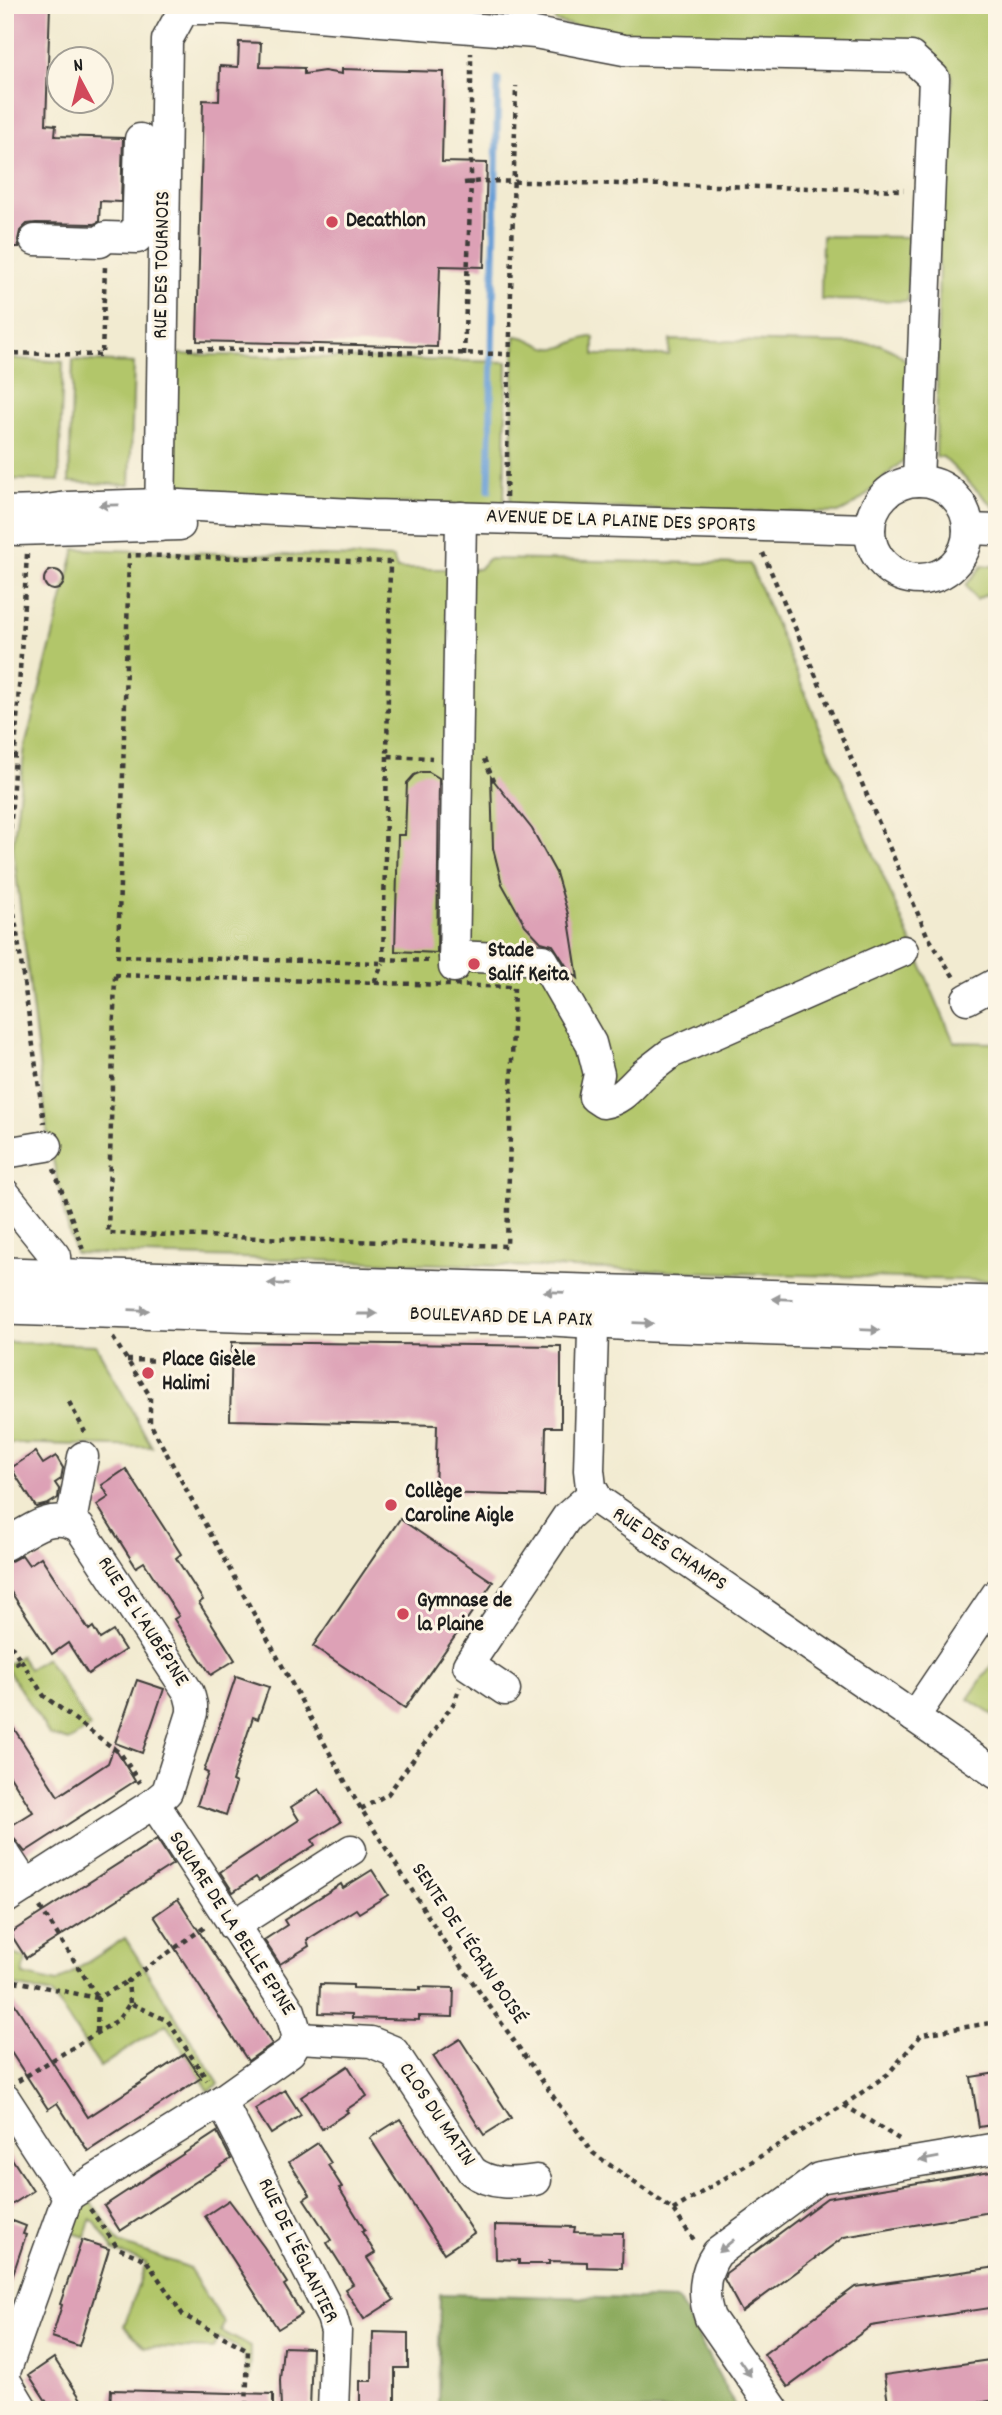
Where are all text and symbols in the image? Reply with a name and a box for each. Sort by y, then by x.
north arrow [46,46,116,116]
text: N [72,53,85,81]
street label: RUE DES TOURNOIS [147,191,179,339]
place label: Decathlon [346,207,426,237]
marker: Decathlon [324,214,340,230]
one-way arrow [98,500,120,511]
street label: AVENUE DE LA PLAINE DES SPORTS [486,502,756,542]
place label: Stade Salif Keita [488,937,570,991]
marker: Stade Salif Keita [466,956,482,972]
one-way arrow [267,1278,289,1289]
one-way arrow [543,1287,565,1298]
one-way arrow [770,1293,792,1305]
street label: BOULEVARD DE LA PAIX [409,1300,593,1336]
one-way arrow [129,1304,151,1315]
one-way arrow [356,1308,378,1320]
one-way arrow [632,1317,654,1329]
one-way arrow [860,1324,882,1335]
place label: Place Gisèle Halimi [162,1346,255,1400]
marker: Place Gisèle Halimi [140,1365,156,1381]
place label: Collège Caroline Aigle [405,1478,514,1532]
marker: Collège Caroline Aigle [383,1497,399,1513]
street label: RUE DES CHAMPS [606,1500,732,1600]
street label: RUE DE L'AUBÉPINE [89,1551,196,1693]
place label: Gymnase de la Plaine [417,1587,512,1641]
marker: Gymnase de la Plaine [395,1606,411,1622]
street label: SQUARE DE LA BELLE EPINE [160,1826,302,2022]
street label: SENTE DE L'ÉCRIN BOISÉ [403,1857,534,2031]
street label: CLOS DU MATIN [390,2057,482,2173]
one-way arrow [918,2154,940,2165]
street label: RUE DE L'ÉGLANTIER [249,2173,345,2329]
one-way arrow [717,2238,734,2253]
one-way arrow [738,2359,752,2377]

